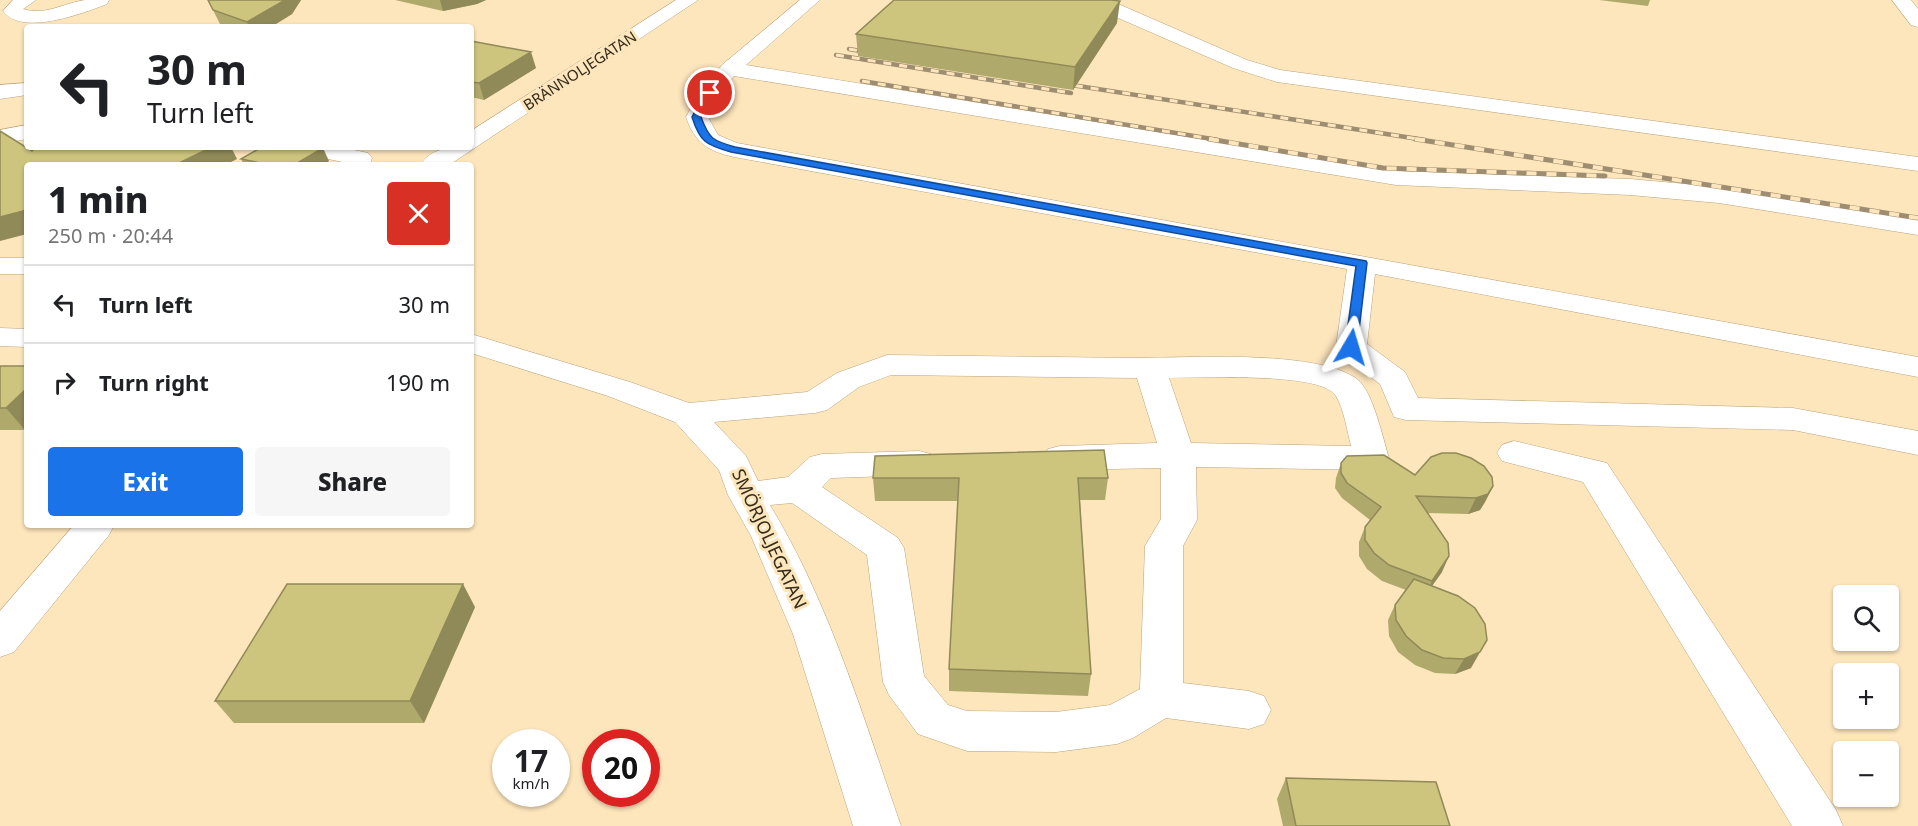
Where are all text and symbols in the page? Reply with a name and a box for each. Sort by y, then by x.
street label: BRÄNNOLJEGATAN [519,26,640,114]
text: 30 m [147,40,247,97]
icon: left [48,48,126,126]
pin [684,67,735,118]
icon: arrive [693,76,726,109]
text: Turn left [147,94,253,131]
text: 1 min [48,175,149,224]
button: close [387,182,450,245]
text: 250 m · 20:44 [48,222,173,249]
icon: left [48,288,81,321]
text: Turn left [99,289,193,319]
text: 30 m [399,289,450,319]
position arrow [1319,315,1383,379]
icon: right [48,366,81,399]
text: Turn right [99,367,209,397]
text: 190 m [386,367,450,397]
button: Exit [48,447,243,516]
button: Share [255,447,450,516]
street label: SMÖRJOLJEGATAN [727,465,813,613]
map controls [1833,585,1899,807]
button: search [1833,585,1899,651]
button: + [1833,663,1899,729]
speed limit sign: 20 [582,729,660,807]
text: 17 [514,740,548,781]
button: − [1833,741,1899,807]
text: km/h [513,773,549,793]

